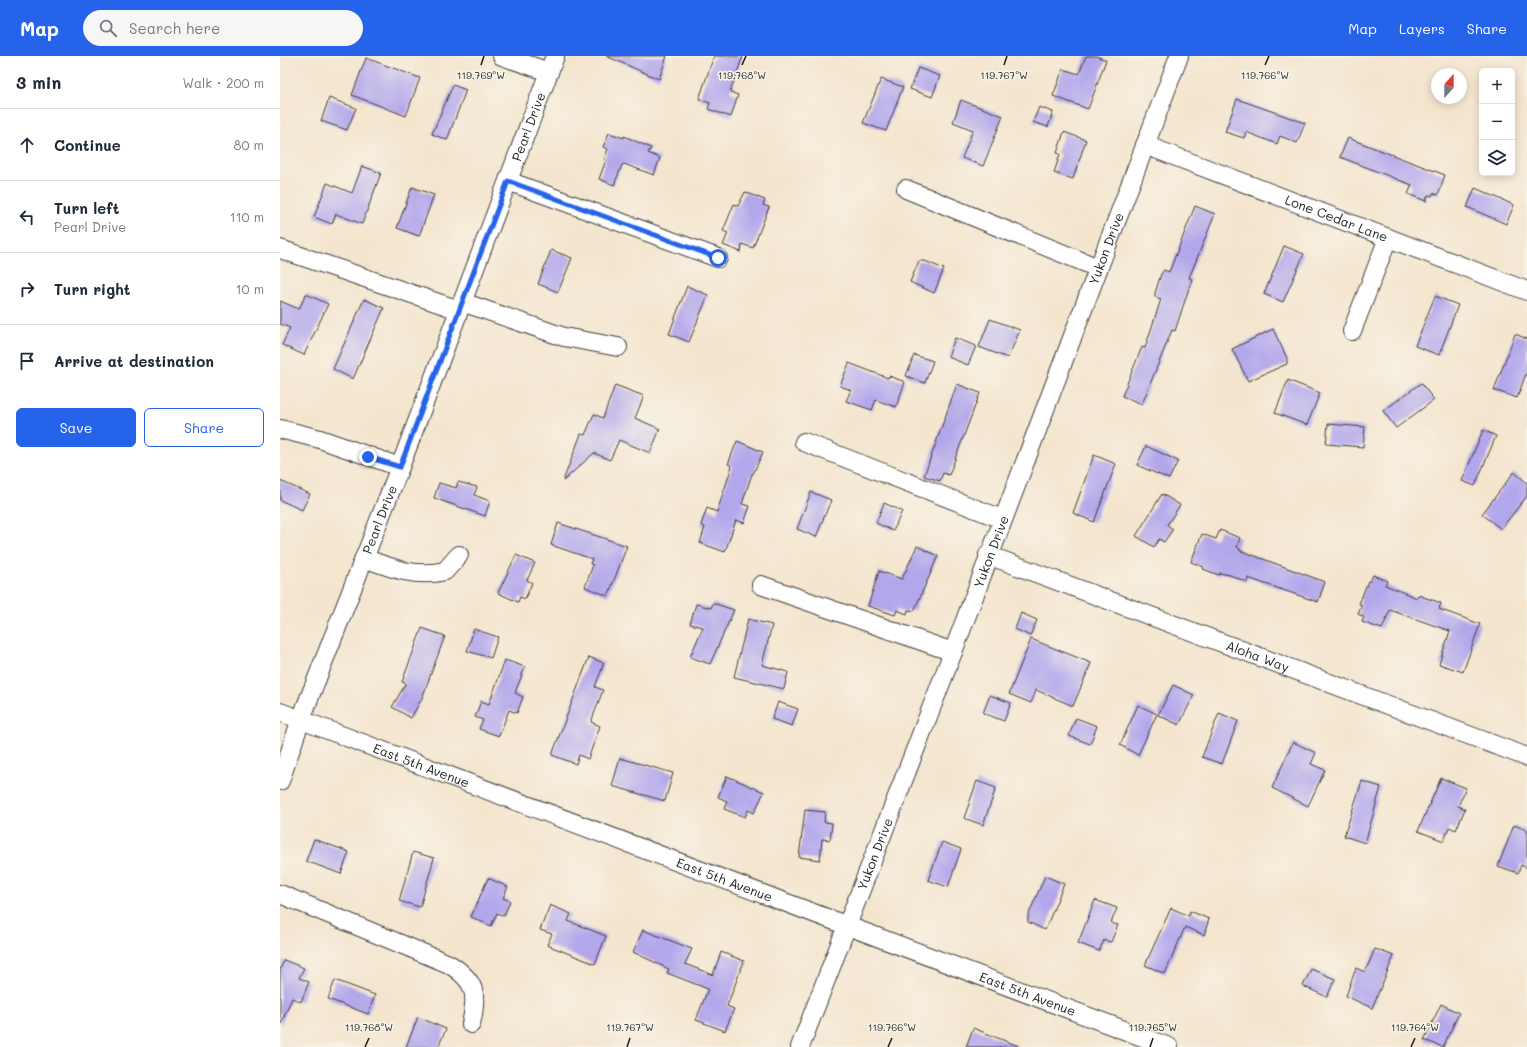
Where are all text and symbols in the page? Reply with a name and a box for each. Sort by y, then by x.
search box [83,10,363,46]
text: Map [20,16,59,41]
icon: search [97,17,119,39]
text: Search here [129,18,220,38]
text: Map [1348,19,1377,38]
text: Layers [1399,19,1445,38]
text: Share [1467,19,1507,38]
text: 119.769°W [457,68,505,82]
text: 119.768°W [718,68,766,82]
text: 119.767°W [980,68,1028,82]
text: 119.766°W [1241,68,1289,82]
north arrow [1431,68,1467,104]
map controls [1479,68,1515,176]
button: + [1479,68,1515,104]
text: 3 min [16,71,61,93]
text: Walk · 200 m [183,74,264,91]
street label: Pearl Drive [507,90,549,163]
button: − [1479,104,1515,140]
icon: ahead [16,134,38,156]
text: Continue [54,135,121,155]
text: 80 m [234,136,264,153]
button: layers [1479,140,1515,176]
street label: Lone Cedar Lane [1283,190,1390,245]
text: Turn left [54,198,119,218]
icon: left [16,206,38,228]
text: 110 m [230,208,264,225]
street label: Yukon Drive [1084,210,1127,287]
text: Pearl Drive [54,218,126,235]
route start [709,249,727,267]
icon: right [16,278,38,300]
text: Turn right [54,279,131,299]
text: 10 m [236,280,264,297]
icon: arrive [16,350,38,372]
text: Arrive at destination [54,351,214,371]
button: Save [16,408,136,447]
button: Share [144,408,264,447]
route end [359,448,377,466]
street label: Pearl Drive [358,482,400,556]
street label: Yukon Drive [969,513,1012,590]
street label: Aloha Way [1224,636,1292,675]
street label: East 5th Avenue [371,739,472,791]
street label: Yukon Drive [853,815,896,892]
street label: East 5th Avenue [674,853,775,905]
street label: East 5th Avenue [977,967,1078,1019]
text: 119.768°W [345,1020,393,1034]
text: 119.767°W [606,1020,654,1034]
text: 119.766°W [868,1020,916,1034]
text: 119.765°W [1129,1020,1177,1034]
text: 119.764°W [1391,1020,1439,1034]

